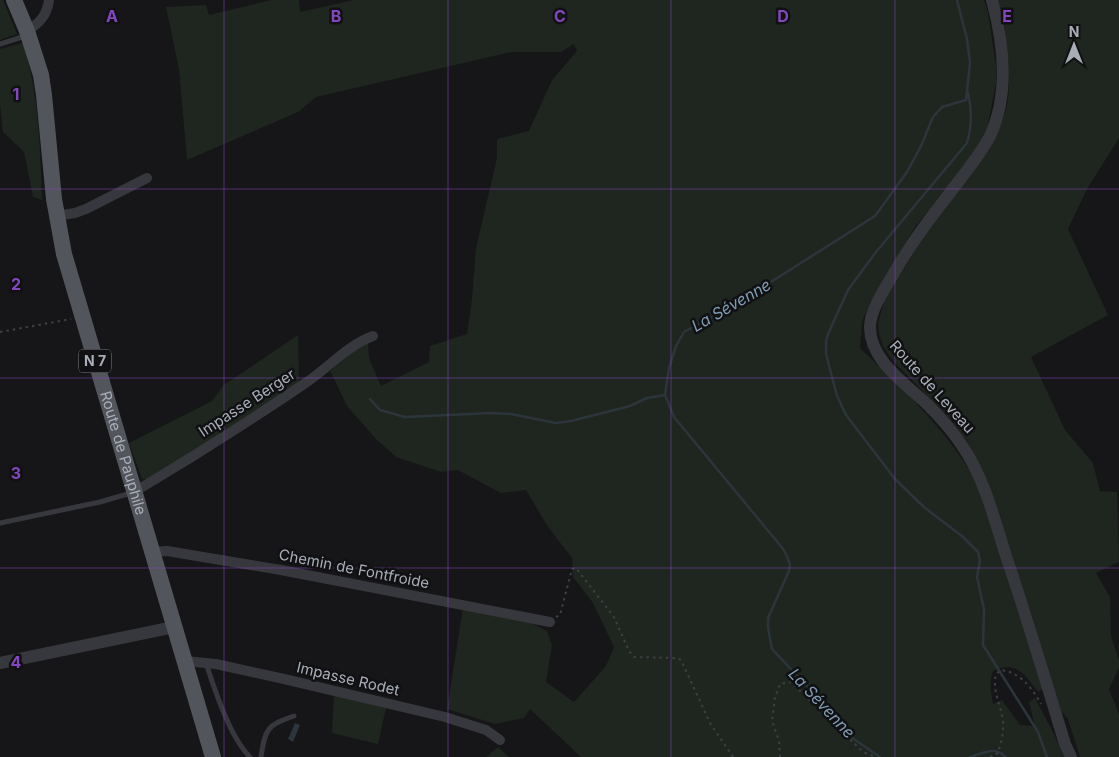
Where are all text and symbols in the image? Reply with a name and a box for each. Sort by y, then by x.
text: A [106,6,118,26]
text: B [331,6,341,26]
text: C [554,6,566,26]
text: D [777,6,789,26]
text: E [1002,6,1012,26]
north arrow [1049,20,1099,70]
text: N [1069,23,1079,40]
text: 1 [13,84,19,104]
text: 2 [11,274,21,294]
water label: La Sévenne [688,274,774,336]
street label: Route de Leveau [886,336,979,437]
road number: N 7 [79,350,111,372]
street label: Impasse Berger [195,364,299,441]
street label: Route de Pauphile [96,389,151,517]
text: 3 [11,463,21,483]
street label: Chemin de Fontfroide [277,545,431,592]
text: 4 [11,652,22,672]
street label: Impasse Rodet [295,657,401,700]
water label: La Sévenne [784,664,860,742]

